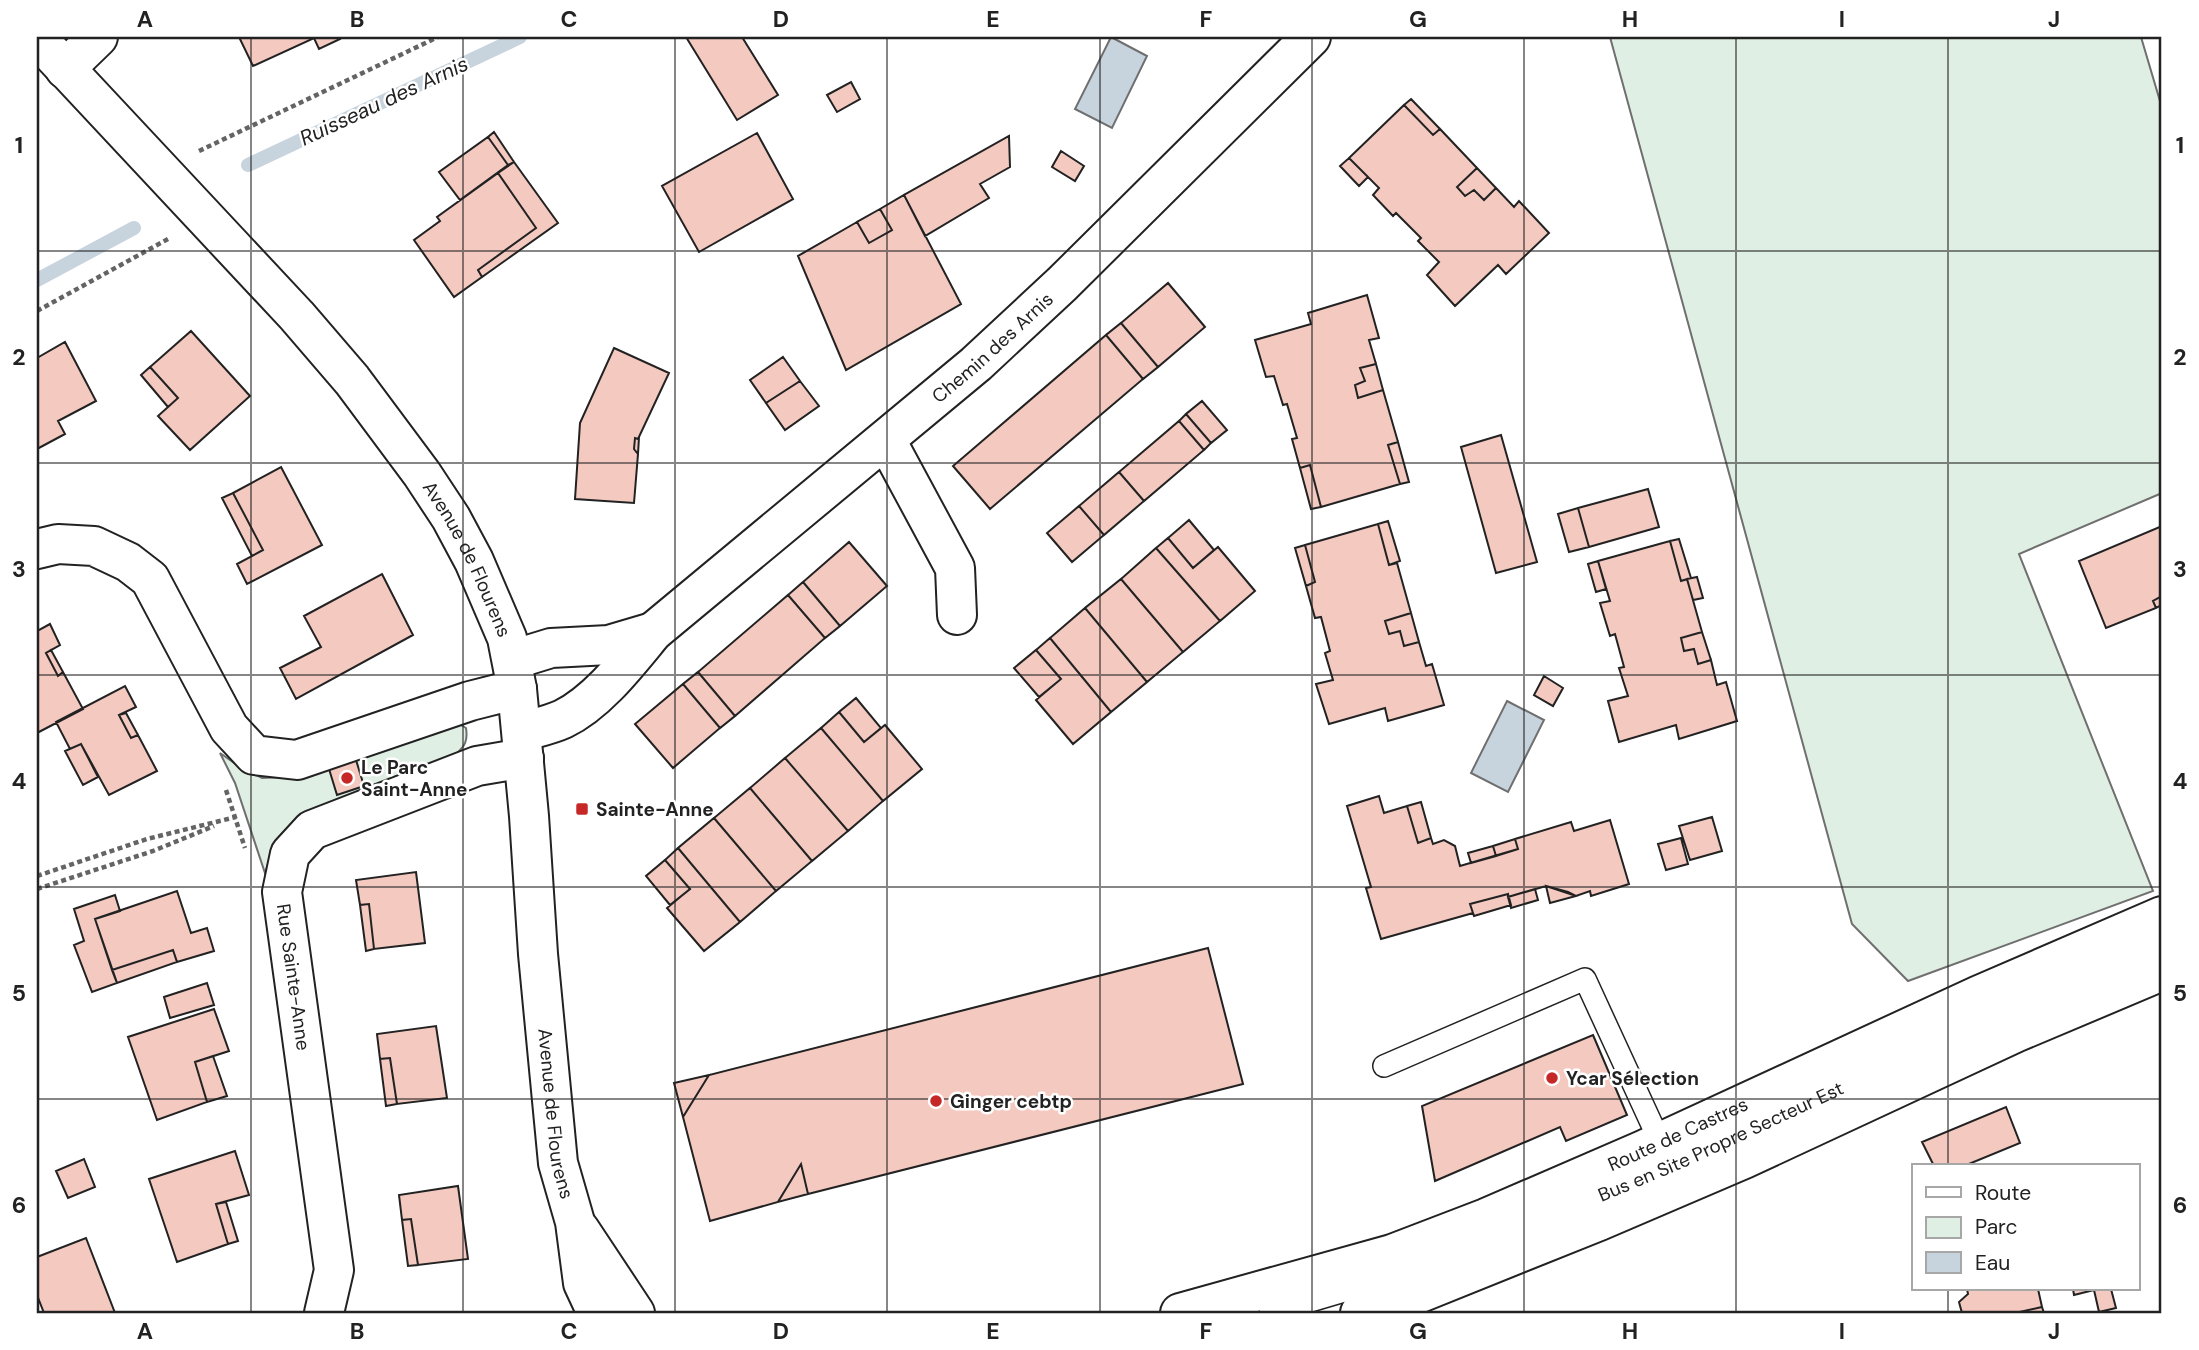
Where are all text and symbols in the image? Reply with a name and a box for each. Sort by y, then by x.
text: A [137,4,153,34]
text: B [350,4,364,34]
text: C [561,4,577,34]
text: D [773,4,789,34]
text: E [986,4,1000,34]
text: F [1200,4,1213,34]
text: G [1409,4,1427,34]
text: H [1622,4,1638,34]
text: I [1839,4,1845,34]
text: J [2048,4,2060,34]
water label: Ruisseau des Arnis [295,50,473,152]
text: 1 [15,130,23,160]
text: 1 [2176,130,2184,160]
street label: Chemin des Arnis [927,287,1058,409]
text: 2 [12,342,26,372]
text: 2 [2173,342,2187,372]
street label: Avenue de Flourens [417,476,517,641]
text: 3 [12,554,26,584]
text: 3 [2173,554,2187,584]
place label: Le Parc Saint-Anne [361,755,468,802]
text: 4 [12,766,27,796]
text: 4 [2173,766,2188,796]
marker: Le Parc Saint-Anne [339,770,355,786]
place label: Sainte-Anne [596,797,714,822]
marker: Sainte-Anne [574,801,590,817]
street label: Rue Sainte-Anne [271,902,316,1052]
text: 5 [12,978,26,1008]
text: 5 [2173,978,2187,1008]
street label: Avenue de Flourens [532,1027,580,1202]
place label: Ycar Sélection [1566,1066,1699,1091]
marker: Ycar Sélection [1544,1070,1560,1086]
street label: Bus en Site Propre Secteur Est [1594,1076,1848,1208]
place label: Ginger cebtp [950,1089,1072,1114]
street label: Route de Castres [1604,1091,1752,1177]
marker: Ginger cebtp [928,1093,944,1109]
legend [1912,1164,2140,1290]
text: Route [1975,1179,2031,1207]
text: 6 [12,1190,26,1220]
text: 6 [2173,1190,2187,1220]
text: Parc [1975,1213,2018,1241]
text: Eau [1975,1249,2010,1277]
text: A [137,1316,153,1346]
text: B [350,1316,364,1346]
text: C [561,1316,577,1346]
text: D [773,1316,789,1346]
text: E [986,1316,1000,1346]
text: F [1200,1316,1213,1346]
text: G [1409,1316,1427,1346]
text: H [1622,1316,1638,1346]
text: I [1839,1316,1845,1346]
text: J [2048,1316,2060,1346]

